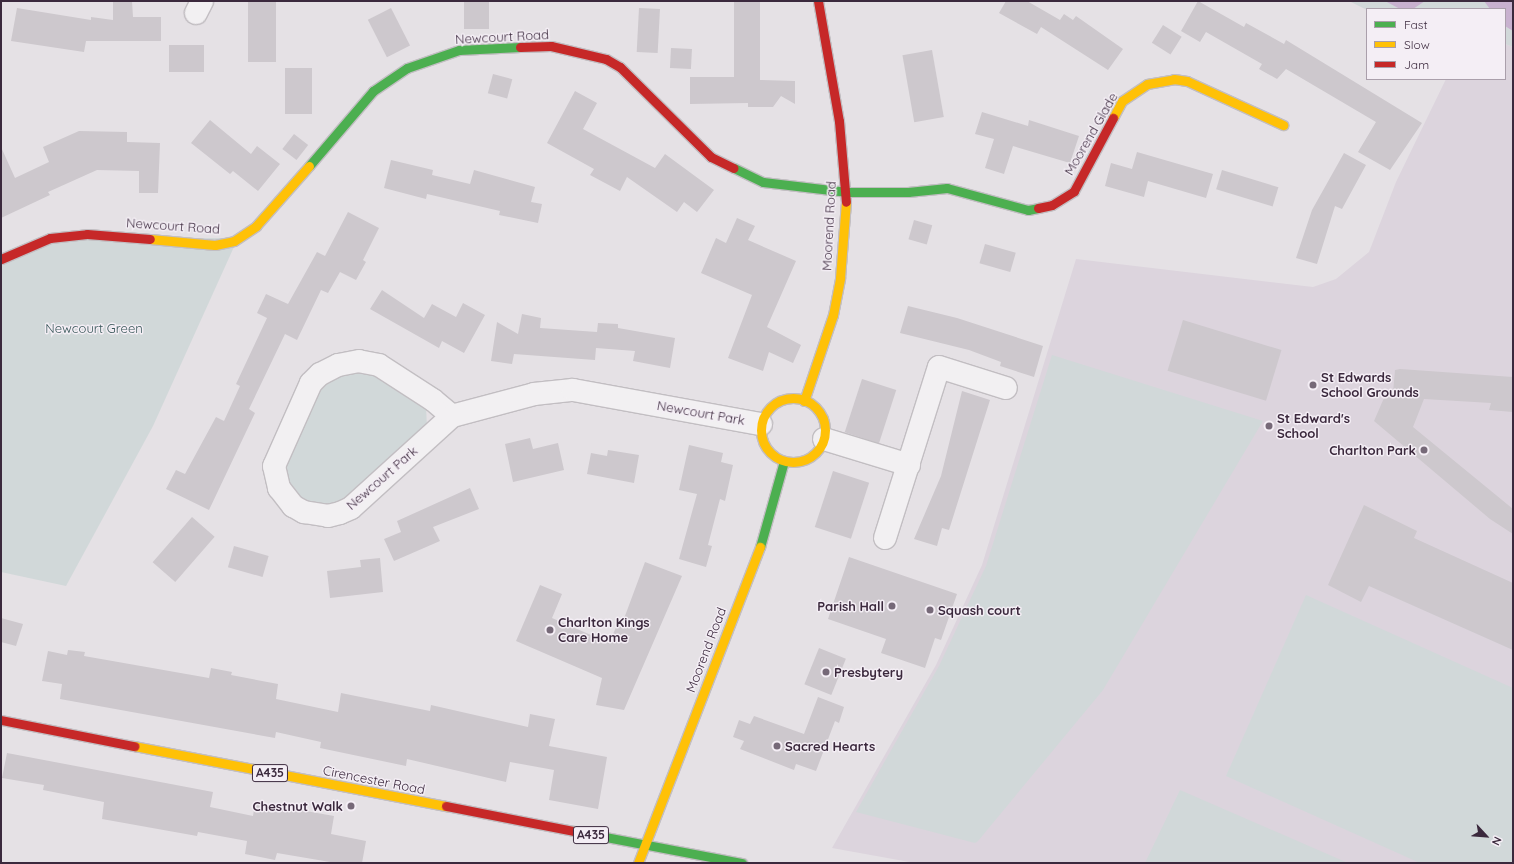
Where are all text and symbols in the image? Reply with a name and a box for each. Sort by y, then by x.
legend [1366,8,1506,80]
text: Fast [1404,17,1428,32]
street label: Newcourt Road [455,27,549,47]
text: Slow [1404,37,1430,52]
text: Jam [1404,57,1429,72]
street label: Moorend Glade [1061,90,1121,178]
street label: Moorend Road [819,181,839,271]
street label: Newcourt Road [126,215,220,237]
park label: Newcourt Green [45,320,143,336]
place label: St Edwards School Grounds [1321,370,1419,401]
marker: St Edwards School Grounds [1308,380,1318,390]
street label: Newcourt Park [656,398,746,428]
place label: St Edward's School [1277,411,1350,442]
marker: St Edward's School [1264,421,1274,431]
place label: Charlton Park [1329,442,1416,458]
street label: Newcourt Park [343,443,421,513]
marker: Charlton Park [1419,445,1429,455]
place label: Parish Hall [817,598,884,614]
marker: Parish Hall [887,601,897,611]
place label: Squash court [938,602,1021,618]
street label: Moorend Road [683,605,729,695]
marker: Squash court [925,605,935,615]
place label: Charlton Kings Care Home [558,615,650,646]
marker: Charlton Kings Care Home [545,625,555,635]
place label: Presbytery [834,664,903,680]
marker: Presbytery [821,667,831,677]
place label: Sacred Hearts [785,738,875,754]
marker: Sacred Hearts [772,741,782,751]
street label: Cirencester Road [322,762,426,798]
road number: A435 [251,763,289,783]
place label: Chestnut Walk [252,798,343,814]
marker: Chestnut Walk [346,801,356,811]
north arrow [1466,816,1506,856]
road number: A435 [572,825,610,845]
text: N [1489,835,1505,848]

